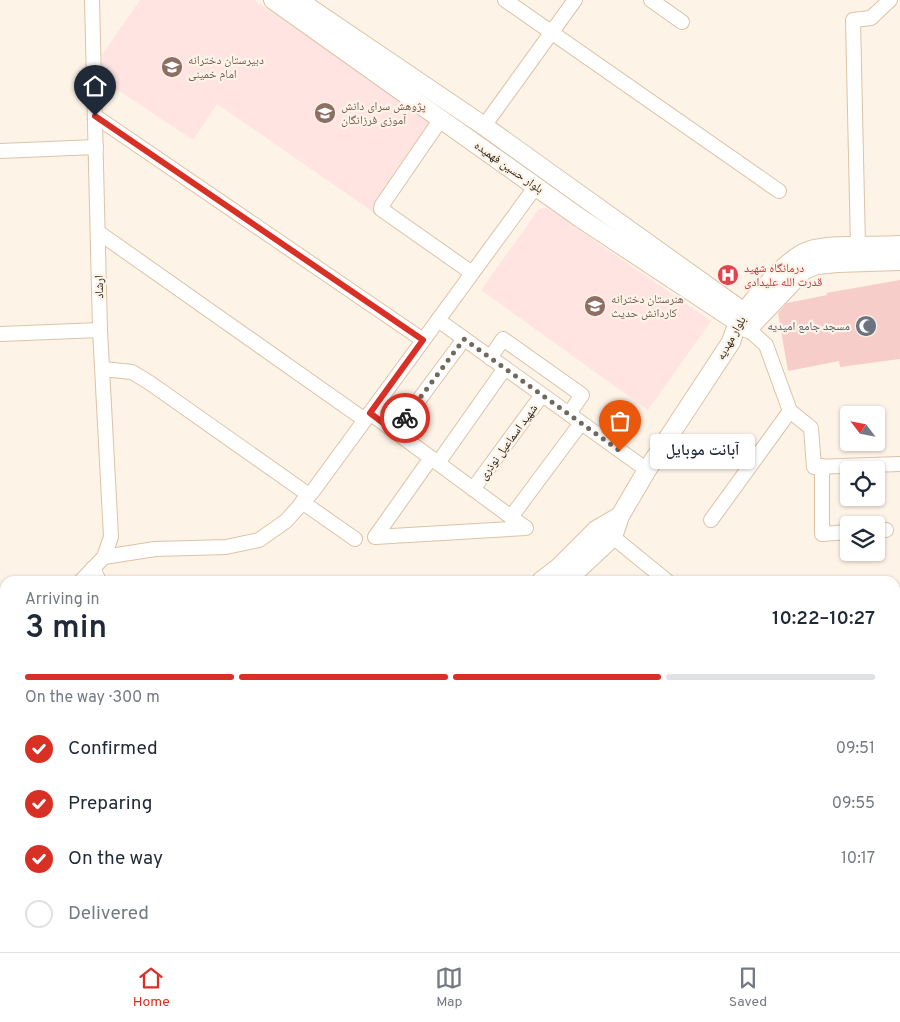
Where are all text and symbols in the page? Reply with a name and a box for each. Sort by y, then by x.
place label: دبیرستان دخترانه امام خمینی [188,53,264,83]
school or university icon: دبیرستان دخترانه امام خمینی [160,55,184,79]
pin [74,65,116,116]
icon: home [81,72,109,100]
place label: پژوهش سرای دانش آموزی فرزانگان [341,99,426,129]
school or university icon: پژوهش سرای دانش آموزی فرزانگان [313,101,337,125]
street label: بلوار حسین فهمیده [471,138,546,198]
place label: درمانگاه شهید قدرت الله علیدادی [744,261,822,291]
hospital icon: درمانگاه شهید قدرت الله علیدادی [716,263,740,287]
street label: ارشاد [92,275,108,299]
place label: هنرستان دخترانه کاردانش حدیث [611,292,684,322]
school or university icon: هنرستان دخترانه کاردانش حدیث [583,294,607,318]
street label: بلوار مهدیه [713,314,750,363]
mosque icon: مسجد جامع امیدیه [854,314,878,338]
place label: مسجد جامع امیدیه [768,319,850,335]
courier [380,393,430,443]
pin [599,400,641,451]
street label: شهید اسماعیل نوذری [476,401,542,484]
icon: bike [391,404,419,432]
north arrow [840,406,885,451]
map controls [840,406,885,561]
icon: bag [606,407,634,435]
callout: آبانت موبایل [650,434,755,468]
text: آبانت موبایل [666,441,739,461]
button: locate [840,461,885,506]
button: layers [840,516,885,561]
text: Arriving in [25,590,100,610]
text: 10:22–10:27 [772,607,875,631]
text: 3 min [25,609,107,649]
text: On the way · 300 m [25,688,160,708]
icon: check [25,735,53,763]
text: Confirmed [68,737,158,761]
text: 09:51 [836,739,875,759]
icon: check [25,790,53,818]
text: Preparing [68,792,152,816]
text: 09:55 [832,794,875,814]
icon: check [25,845,53,873]
text: On the way [68,847,163,871]
text: 10:17 [841,849,875,869]
text: Delivered [68,902,149,926]
tab: Home [133,964,170,1011]
tab: Map [435,964,463,1011]
tab: Saved [729,964,767,1011]

